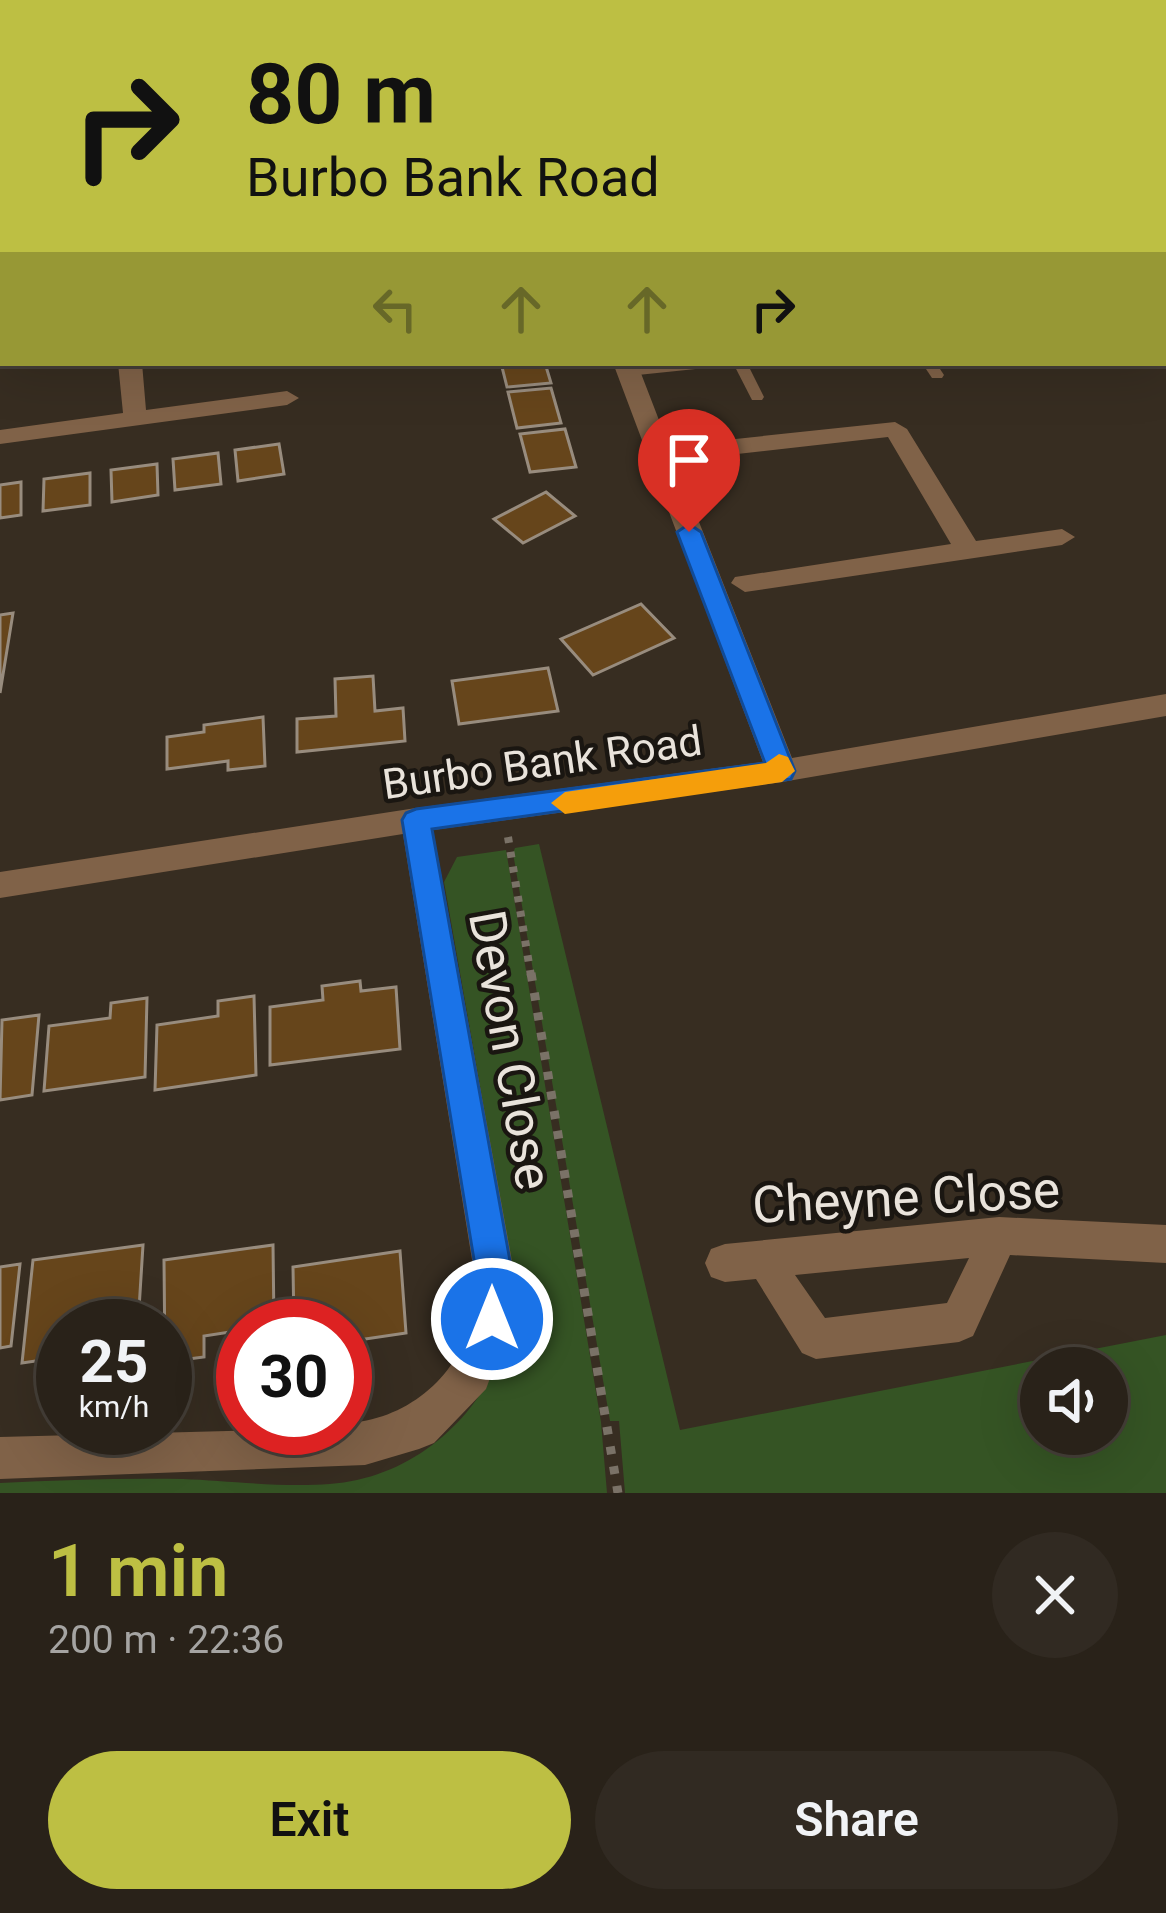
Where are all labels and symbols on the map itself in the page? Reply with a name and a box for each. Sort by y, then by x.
pin [638,409,740,532]
street label: Burbo Bank Road [379,716,705,809]
street label: Devon Close [457,906,564,1194]
street label: Cheyne Close [751,1160,1061,1235]
position arrow [429,1256,555,1382]
speed limit sign: 30 [216,1299,372,1455]

